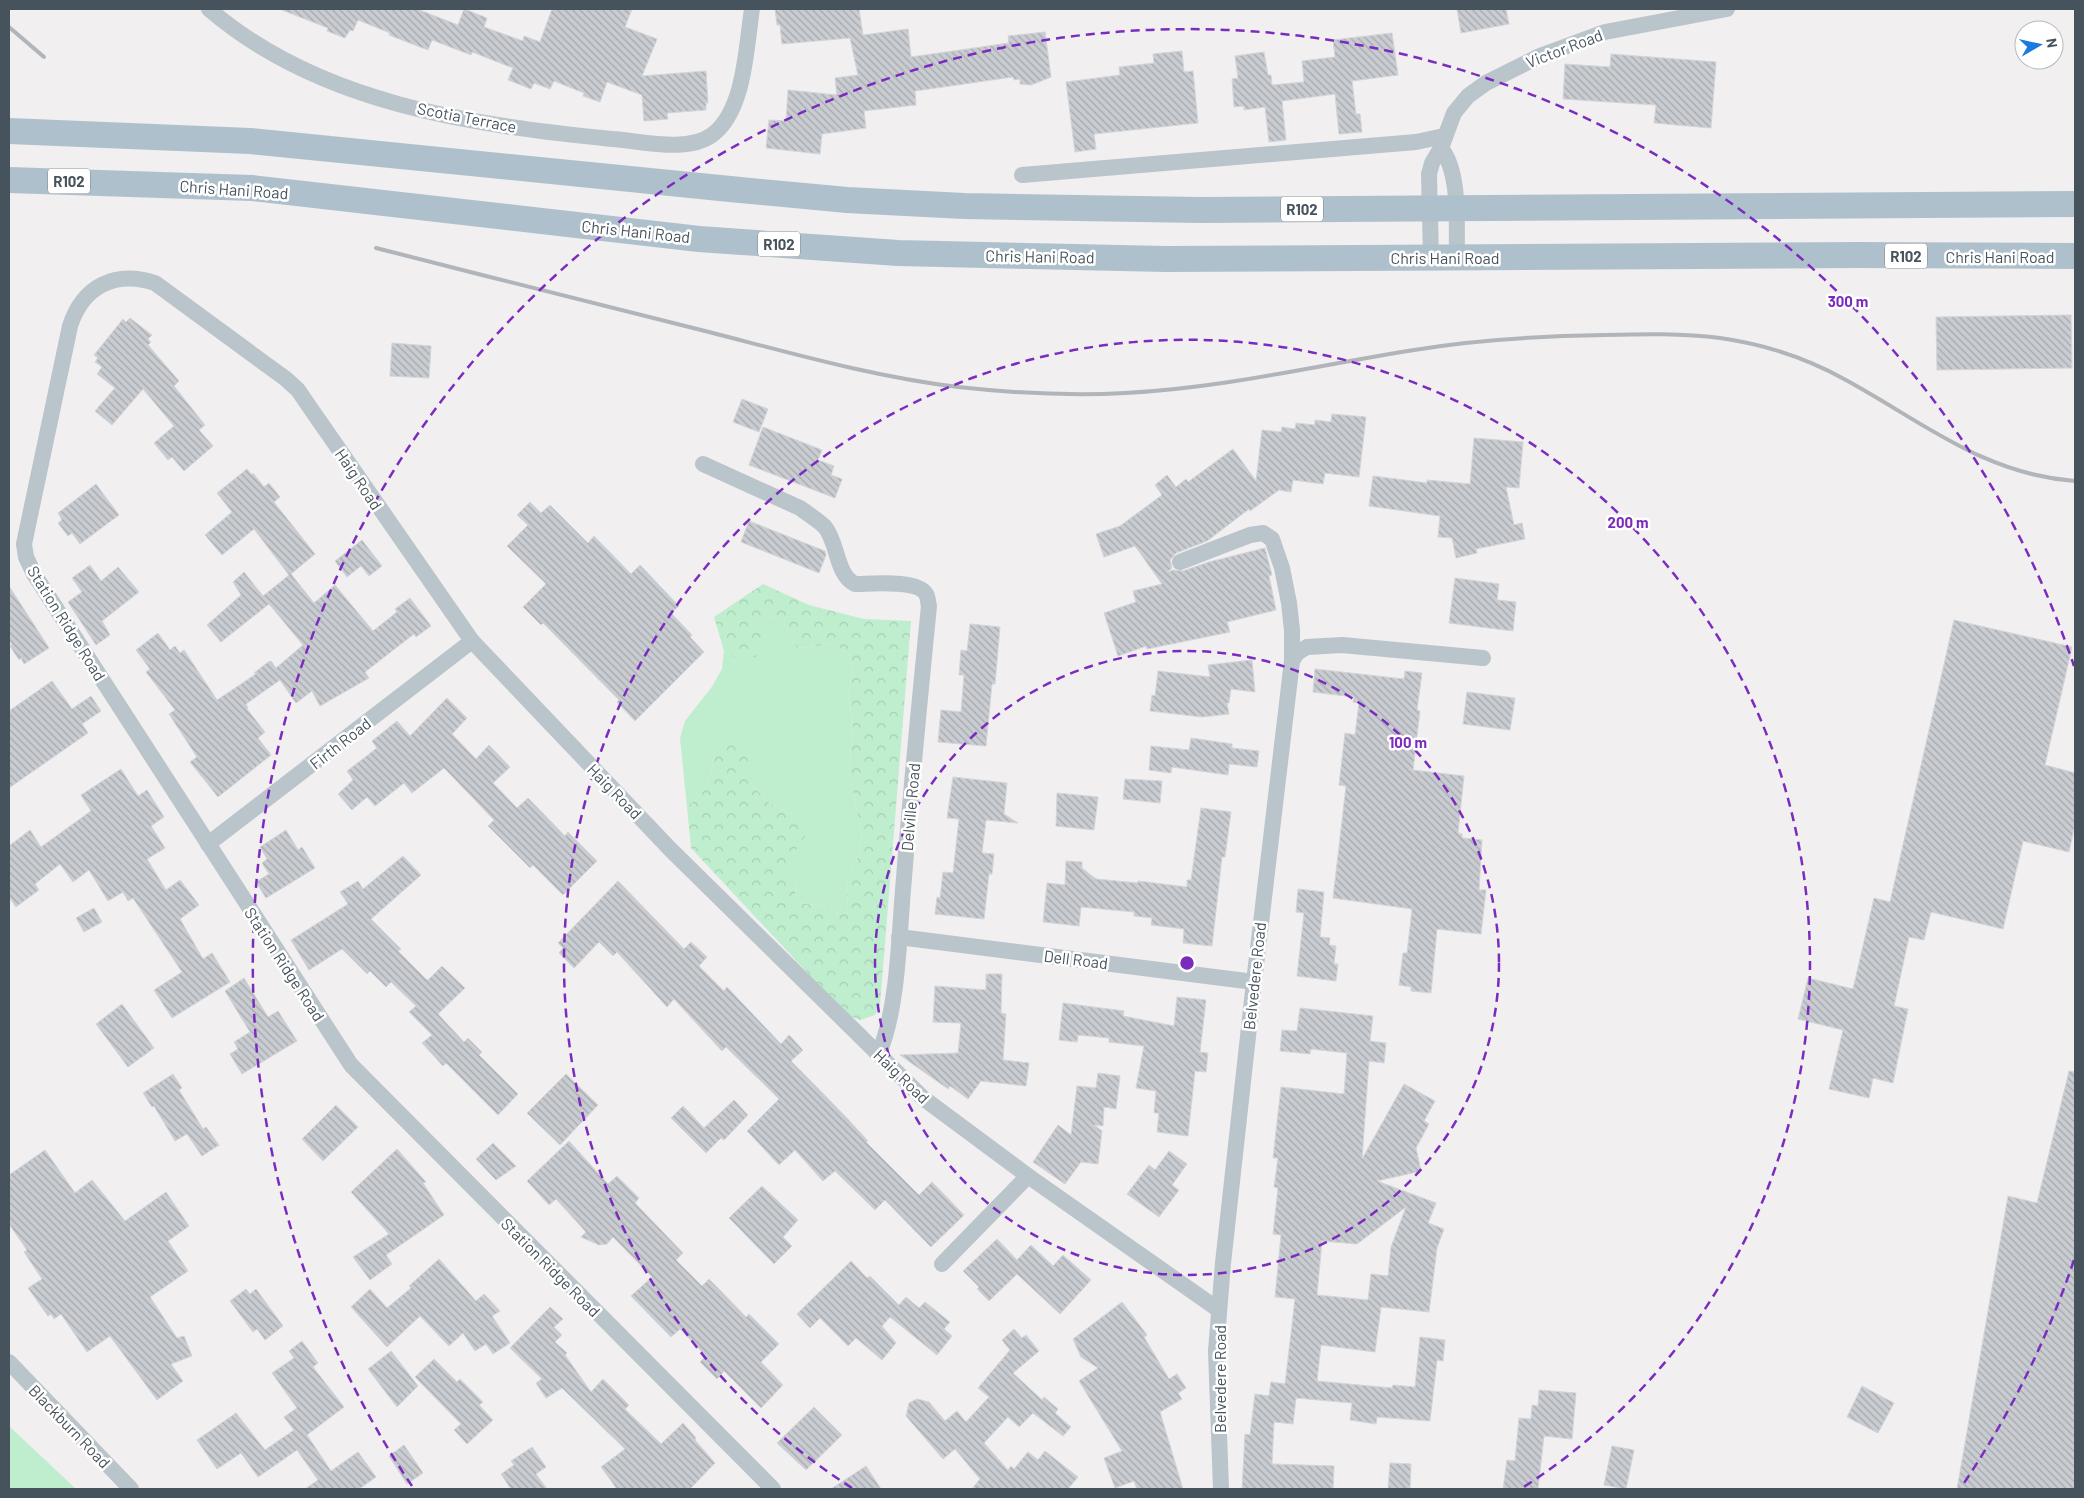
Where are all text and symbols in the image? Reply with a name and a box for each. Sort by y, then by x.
north arrow [2014,20,2064,70]
street label: Victor Road [1523,25,1605,71]
text: N [2043,37,2061,49]
street label: Scotia Terrace [416,98,518,136]
road number: R102 [48,168,90,194]
street label: Chris Hani Road [179,176,289,202]
road number: R102 [1281,196,1323,222]
street label: Chris Hani Road [581,216,691,246]
road number: R102 [758,232,800,256]
road number: R102 [1885,244,1927,268]
street label: Chris Hani Road [985,246,1095,266]
street label: Chris Hani Road [1945,247,2055,266]
street label: Chris Hani Road [1390,248,1500,267]
text: 300 m [1828,292,1868,310]
street label: Haig Road [332,445,386,513]
text: 200 m [1607,513,1649,531]
street label: Station Ridge Road [24,562,110,684]
street label: Firth Road [306,713,374,773]
text: 100 m [1389,733,1427,751]
street label: Haig Road [584,759,646,823]
street label: Delville Road [897,762,923,852]
street label: Station Ridge Road [241,903,329,1025]
street label: Belvedere Road [1239,921,1269,1031]
street label: Dell Road [1043,946,1109,972]
centre of rings [1178,954,1196,972]
street label: Haig Road [870,1045,934,1107]
street label: Station Ridge Road [498,1214,604,1320]
street label: Belvedere Road [1210,1325,1229,1433]
street label: Blackburn Road [25,1380,115,1472]

